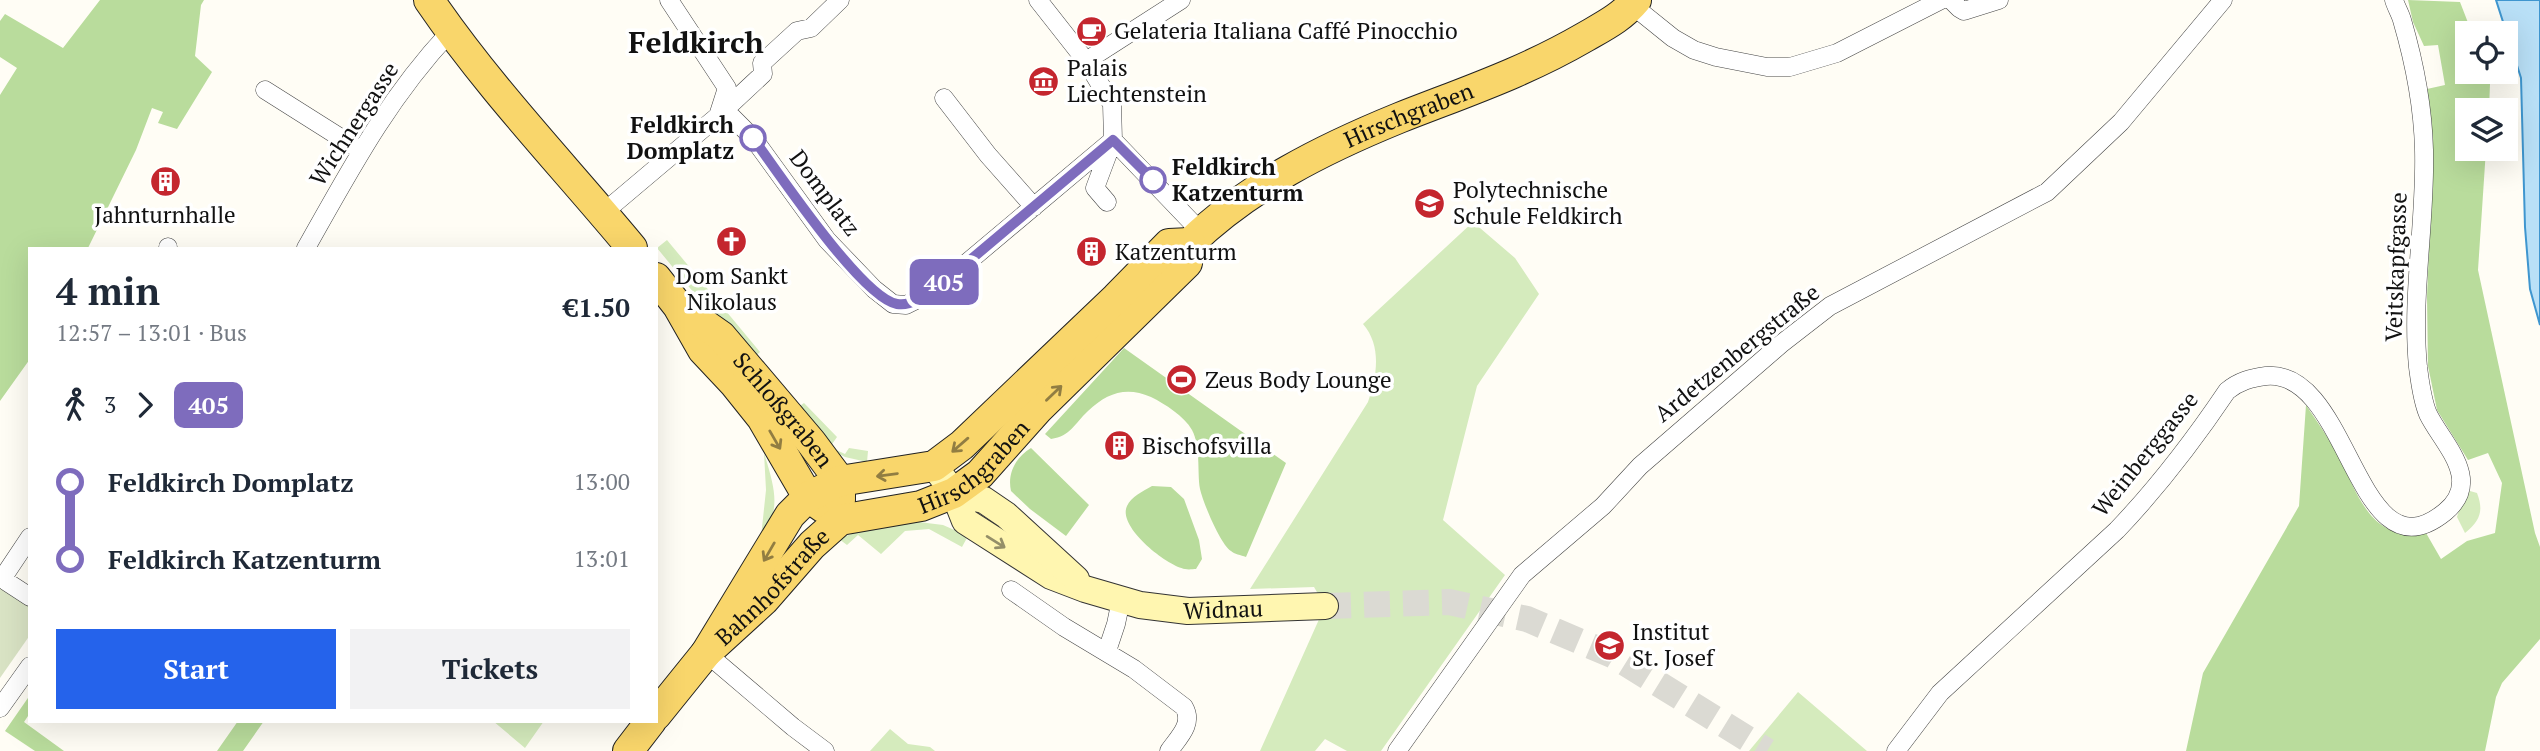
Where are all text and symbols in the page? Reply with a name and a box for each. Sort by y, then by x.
cafe icon: Gelateria Italiana Caffé Pinocchio [1074,14,1108,48]
place label: Gelateria Italiana Caffé Pinocchio [1114,15,1458,46]
map controls [2455,21,2518,161]
button: locate [2455,21,2518,84]
district label: Feldkirch [628,22,764,62]
place label: Palais Liechtenstein [1067,52,1207,109]
street label: Wichnergasse [302,56,405,192]
museum icon: Palais Liechtenstein [1027,64,1061,98]
street label: Hirschgraben [1339,75,1478,155]
button: layers [2455,98,2518,161]
place label: Feldkirch Domplatz [627,109,734,166]
marker: Feldkirch Domplatz [740,125,766,151]
street label: Domplatz [783,143,868,242]
place label: Feldkirch Katzenturm [1172,151,1304,208]
building icon: Jahnturnhalle [148,164,182,198]
marker: Feldkirch Katzenturm [1140,167,1166,193]
place label: Polytechnische Schule Feldkirch [1453,174,1623,231]
school or university icon: Polytechnische Schule Feldkirch [1413,186,1447,220]
street label: Veitskapfgasse [2377,192,2414,342]
place label: Jahnturnhalle [94,199,236,230]
church icon: Dom Sankt Nikolaus [715,225,749,259]
building icon: Katzenturm [1075,235,1109,269]
place label: Katzenturm [1115,236,1237,267]
line badge: 405 [904,259,984,305]
place label: Dom Sankt Nikolaus [676,260,789,317]
text: 4 min [56,266,160,316]
text: 405 [924,266,964,298]
street label: Ardetzenbergstraße [1648,276,1826,429]
text: €1.50 [564,290,630,324]
text: 12:57 – 13:01 · Bus [56,317,247,348]
street label: Schloßgraben [726,346,841,474]
sports icon: Zeus Body Lounge [1165,363,1199,397]
place label: Zeus Body Lounge [1205,364,1392,395]
one-way arrow [1046,384,1063,401]
street label: Weinberggasse [2085,385,2205,523]
icon: walk [56,386,94,424]
icon: forward [126,386,164,424]
text: 3 [104,389,116,420]
text: 405 [188,389,229,421]
street label: Hirschgraben [913,413,1036,521]
building icon: Bischofsvilla [1102,429,1136,463]
one-way arrow [768,430,782,450]
place label: Bischofsvilla [1142,430,1272,461]
one-way arrow [952,437,970,453]
text: Feldkirch Domplatz [108,465,354,499]
text: 13:00 [573,466,630,497]
one-way arrow [876,468,899,481]
street label: Bahnhofstraße [708,521,836,652]
one-way arrow [986,535,1005,550]
text: Feldkirch Katzenturm [108,542,381,576]
one-way arrow [762,542,776,562]
text: 13:01 [573,543,630,574]
street label: Widnau [1183,592,1264,626]
place label: Institut St. Josef [1632,616,1716,673]
school or university icon: Institut St. Josef [1592,628,1626,662]
button: Start [56,629,336,709]
button: Tickets [350,629,630,709]

